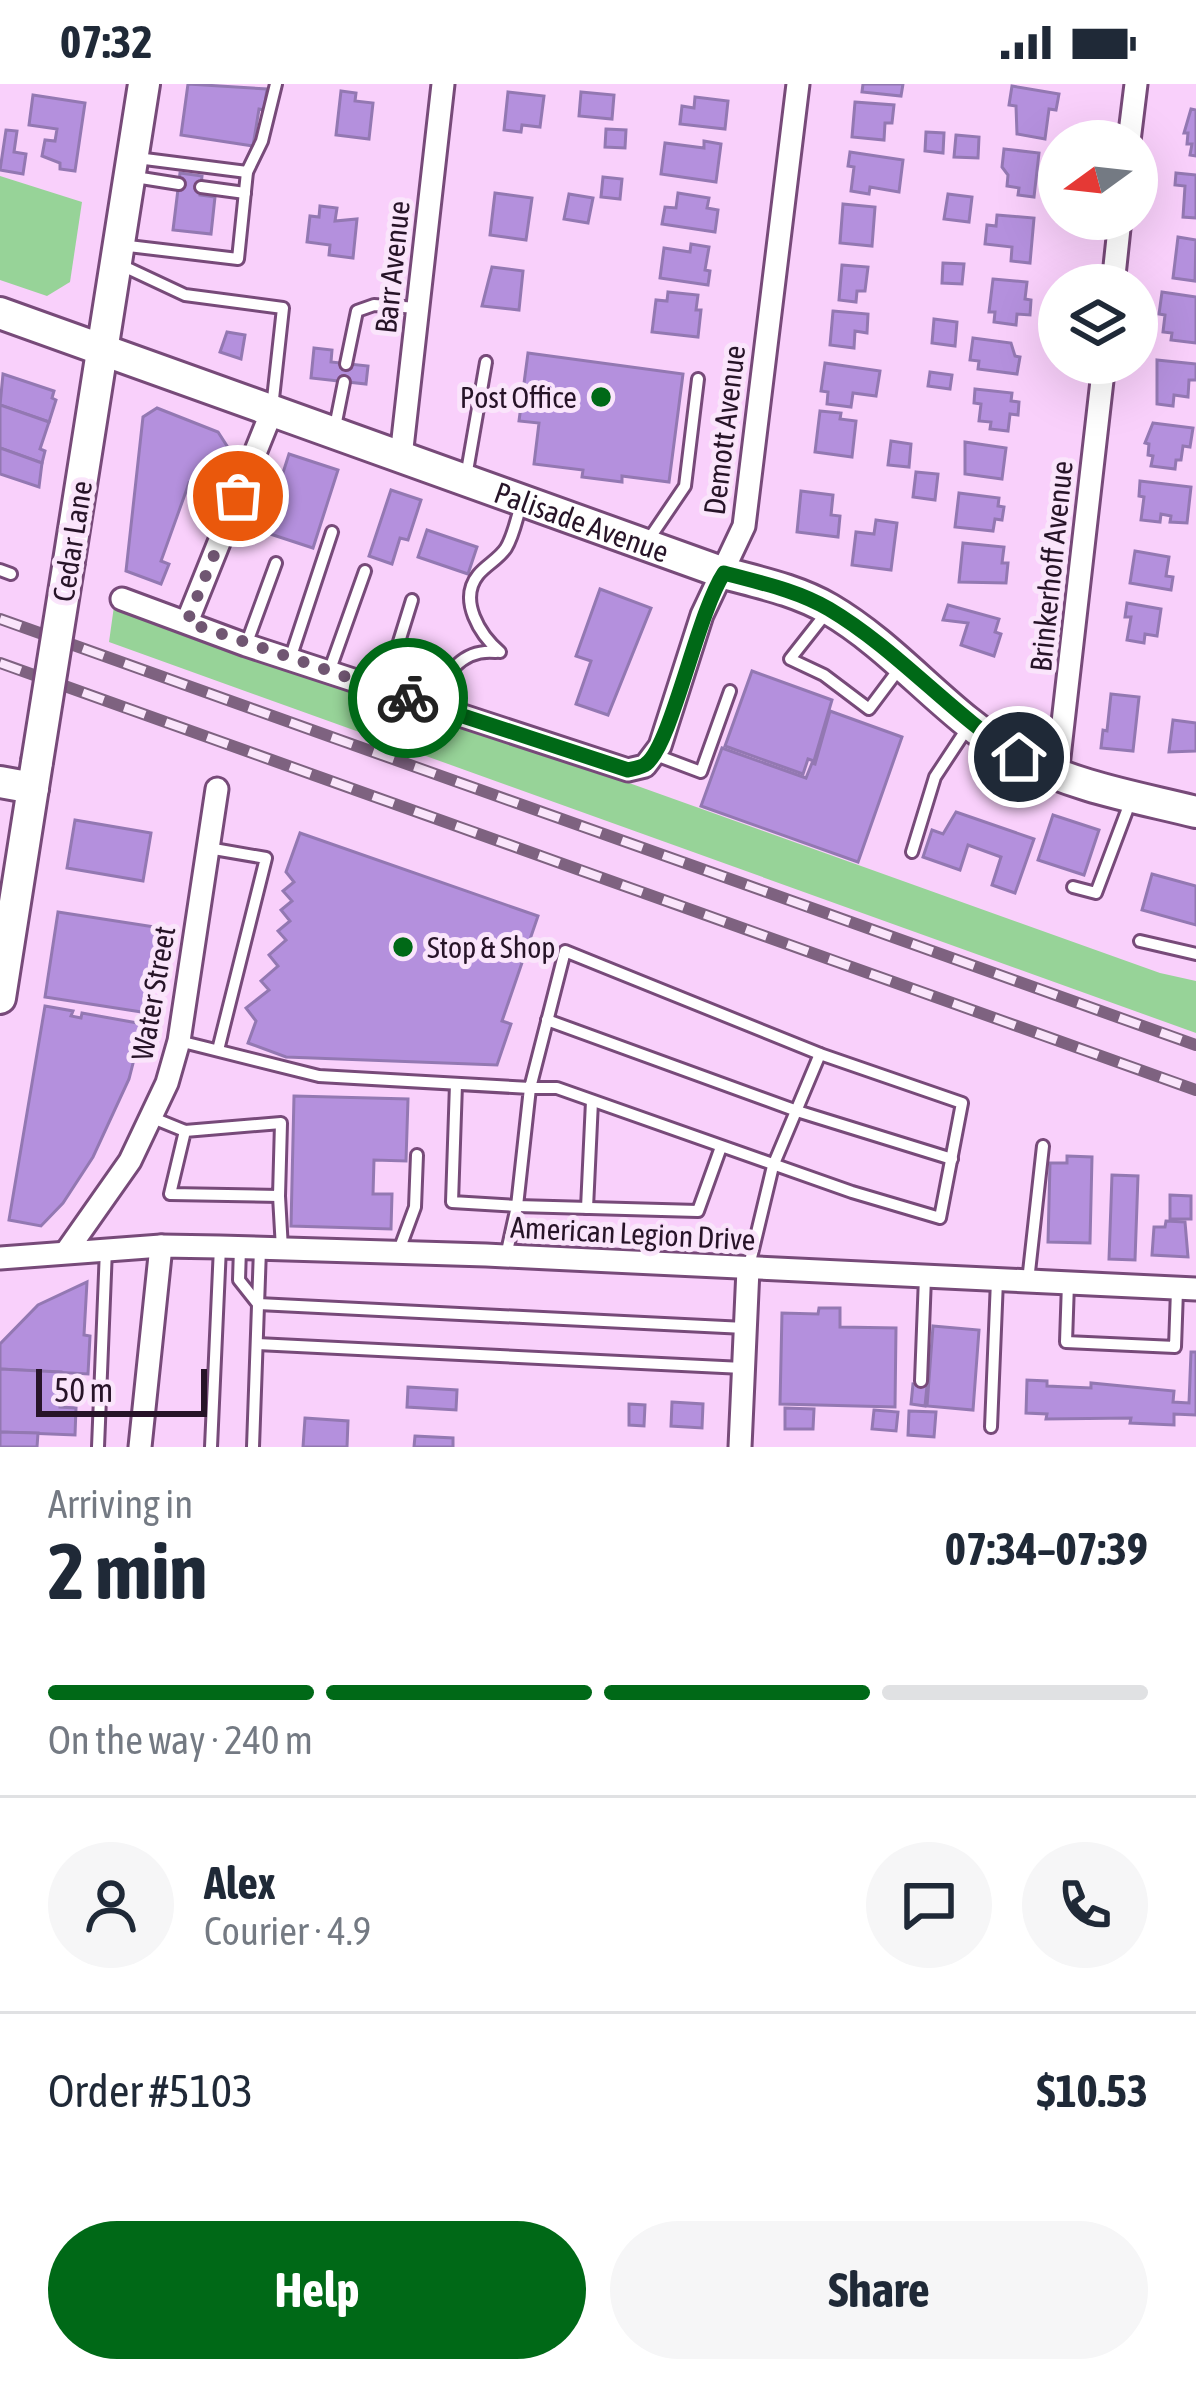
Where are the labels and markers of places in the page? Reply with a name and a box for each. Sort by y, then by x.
place label: Post Office [460,380,577,414]
marker: Post Office [588,384,614,410]
pin [187,445,289,547]
pin [968,706,1070,808]
place label: Stop & Shop [427,930,556,964]
marker: Stop & Shop [390,934,416,960]

